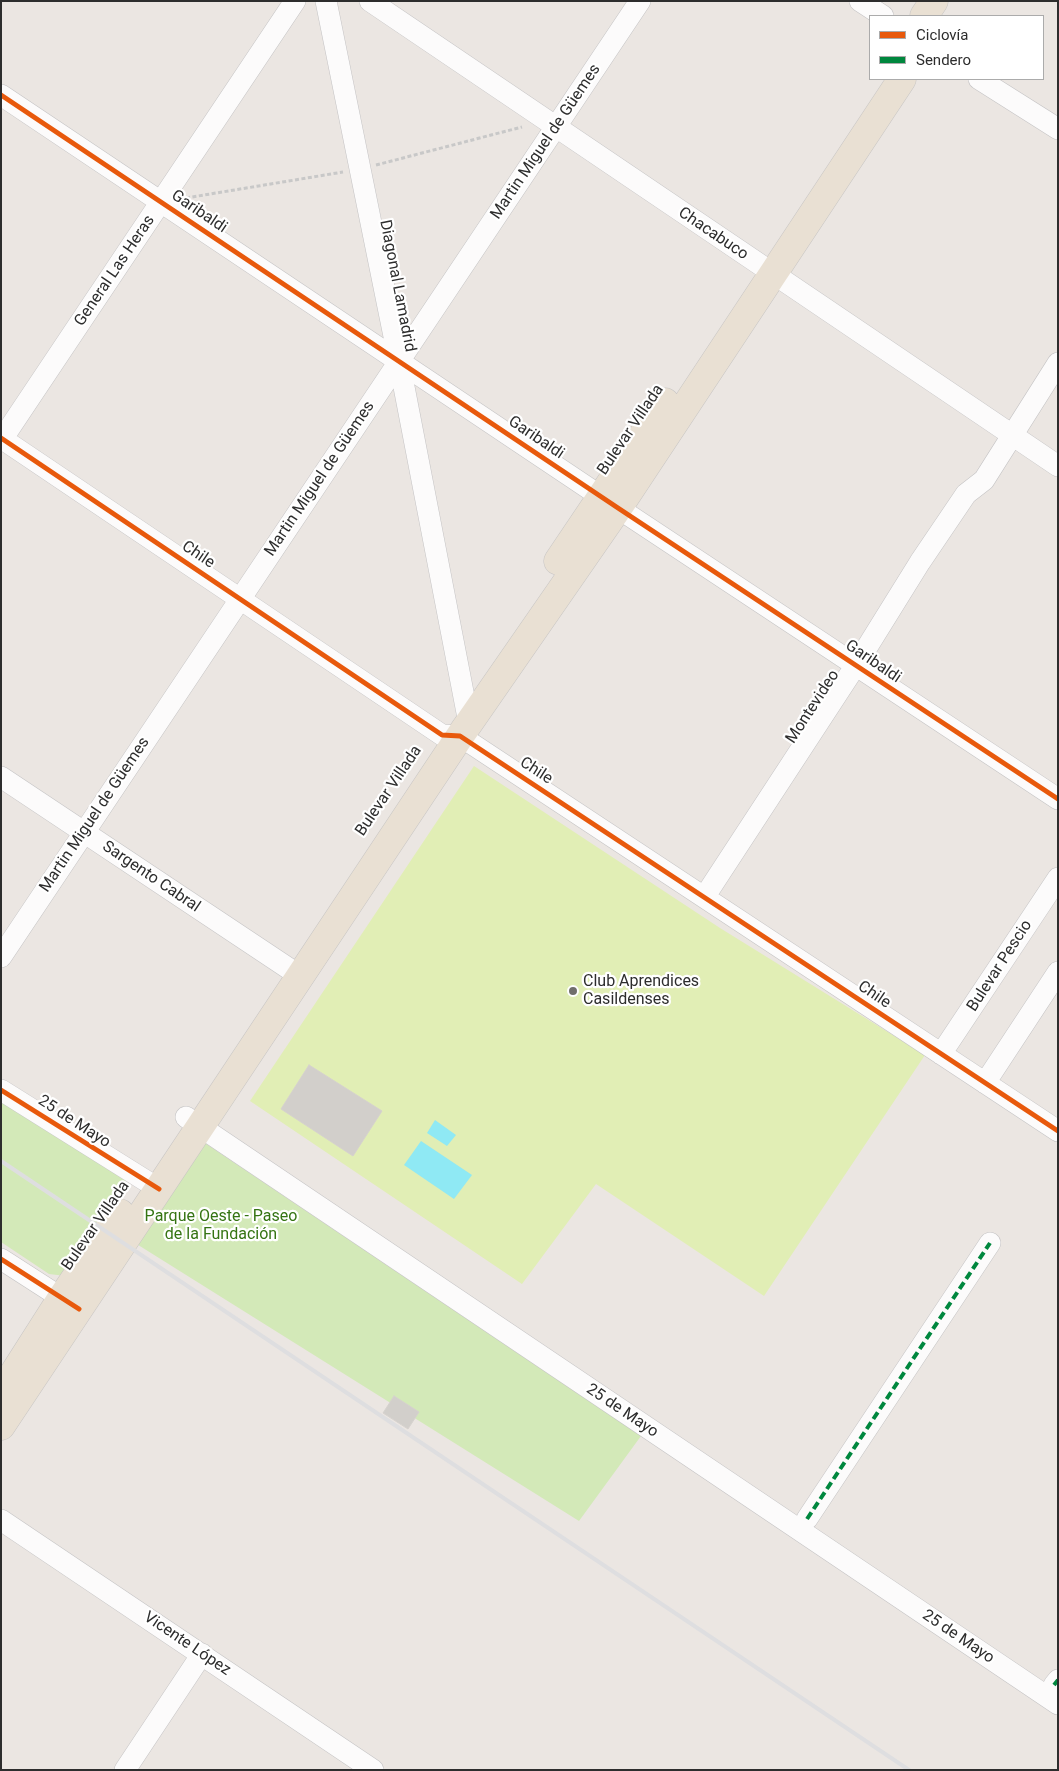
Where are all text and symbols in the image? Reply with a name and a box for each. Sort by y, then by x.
legend [869,15,1044,80]
text: Ciclovía [916,26,969,44]
text: Sendero [916,51,971,69]
street label: Martin Miguel de Güemes [487,61,605,223]
street label: Garibaldi [167,186,231,238]
street label: Chacabuco [674,204,752,264]
street label: General Las Heras [71,212,159,330]
street label: Diagonal Lamadrid [375,218,419,354]
street label: Bulevar Villada [594,381,668,479]
street label: Martin Miguel de Güemes [261,398,379,560]
street label: Garibaldi [504,412,568,464]
street label: Chile [178,537,218,573]
street label: Garibaldi [841,636,905,688]
street label: Montevideo [782,667,844,747]
street label: Martin Miguel de Güemes [36,734,154,896]
street label: Bulevar Villada [352,742,426,840]
street label: Chile [516,753,556,789]
street label: Sargento Cabral [98,837,204,917]
street label: Bulevar Pescio [963,917,1037,1015]
place label: Club Aprendices Casildenses [583,972,699,1010]
street label: Chile [854,977,894,1013]
marker: Club Aprendices Casildenses [567,985,579,997]
street label: 25 de Mayo [34,1091,114,1153]
street label: Bulevar Villada [58,1177,134,1275]
park label: Parque Oeste - Paseo de la Fundación [145,1207,297,1245]
street label: 25 de Mayo [582,1380,662,1442]
street label: 25 de Mayo [918,1606,998,1668]
street label: Vicente López [140,1608,234,1680]

